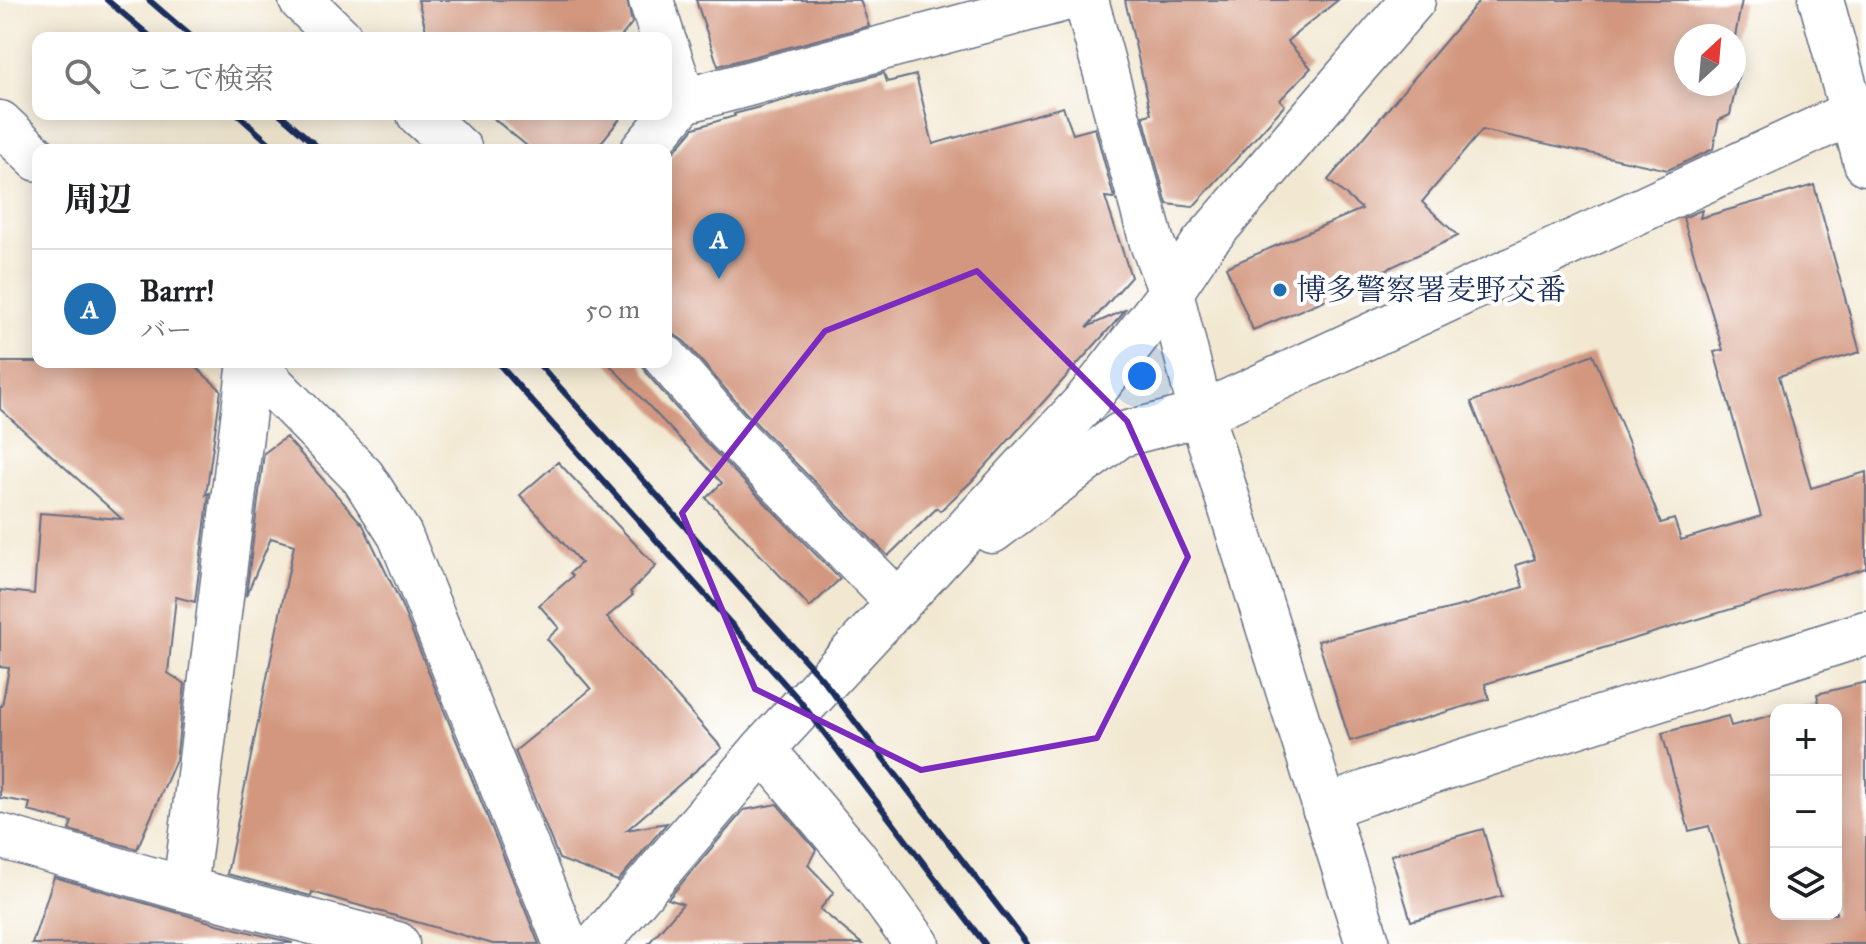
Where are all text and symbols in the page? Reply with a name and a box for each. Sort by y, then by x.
north arrow [1674,24,1746,96]
search box [32,32,672,120]
icon: search [60,54,104,98]
text: ここで検索 [124,61,274,97]
text: 周辺 [64,179,132,220]
pin: A [693,213,745,279]
place label: 博多警察署麦野交番 [1296,272,1566,308]
text: Barrr! [140,273,215,309]
marker: 博多警察署麦野交番 [1271,281,1289,299]
text: A [81,293,99,325]
text: 50 m [585,293,640,325]
text: バー [140,314,192,346]
your location [1122,356,1162,396]
map controls [1770,704,1842,920]
button: + [1770,704,1842,776]
button: − [1770,776,1842,848]
button: layers [1770,848,1842,920]

